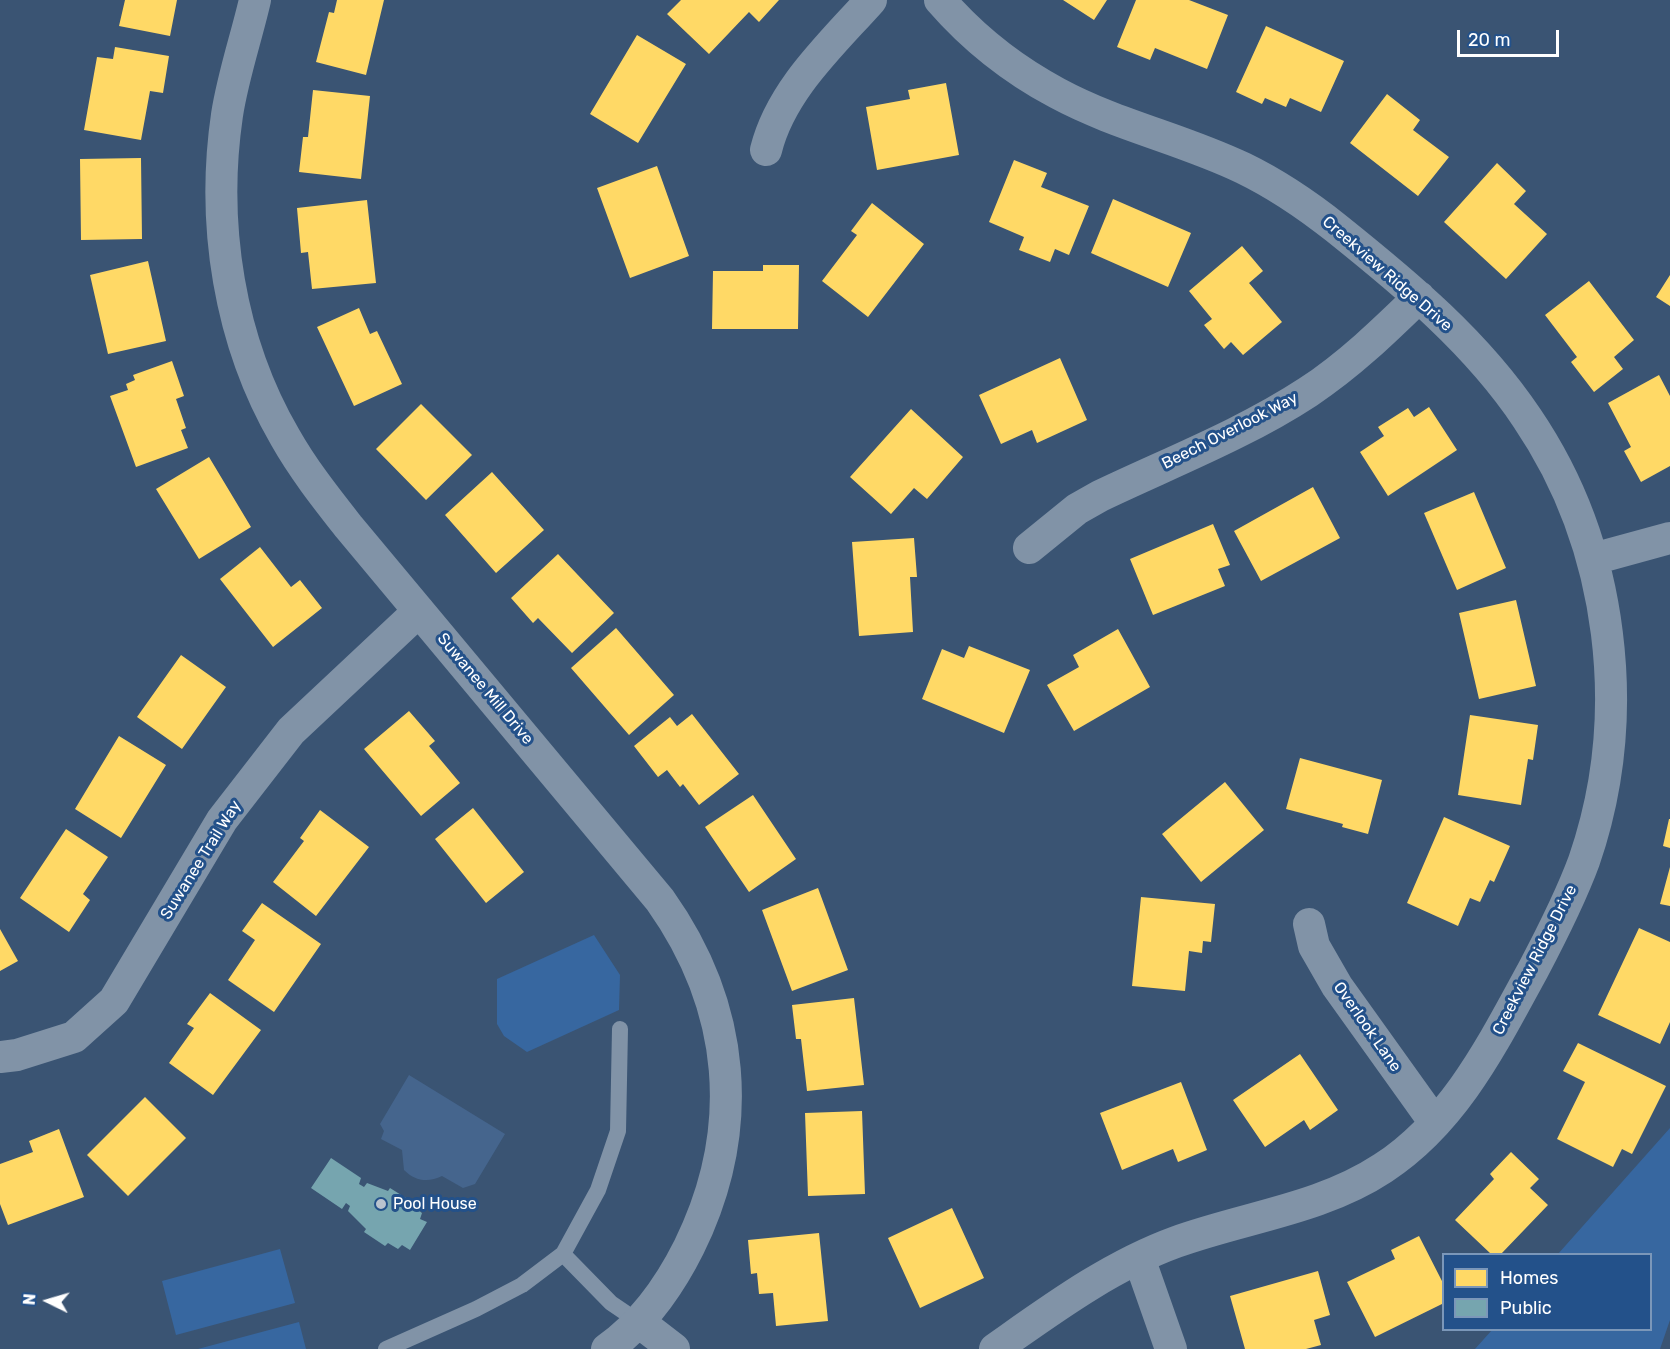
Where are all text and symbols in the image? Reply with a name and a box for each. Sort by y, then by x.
scale bar [1460,18,1562,56]
text: 20 m [1468,29,1510,51]
street label: Creekview Ridge Drive [1318,212,1456,336]
street label: Beech Overlook Way [1159,388,1301,474]
street label: Suwanee Mill Drive [433,629,537,749]
street label: Suwanee Trail Way [157,797,245,923]
street label: Creekview Ridge Drive [1489,882,1581,1038]
street label: Overlook Lane [1329,978,1405,1076]
place label: Pool House [393,1194,477,1214]
marker: Pool House [374,1197,388,1211]
legend [1442,1253,1652,1331]
text: Homes [1500,1267,1558,1289]
north arrow [18,1271,78,1331]
text: N [20,1293,40,1306]
text: Public [1500,1297,1552,1319]

